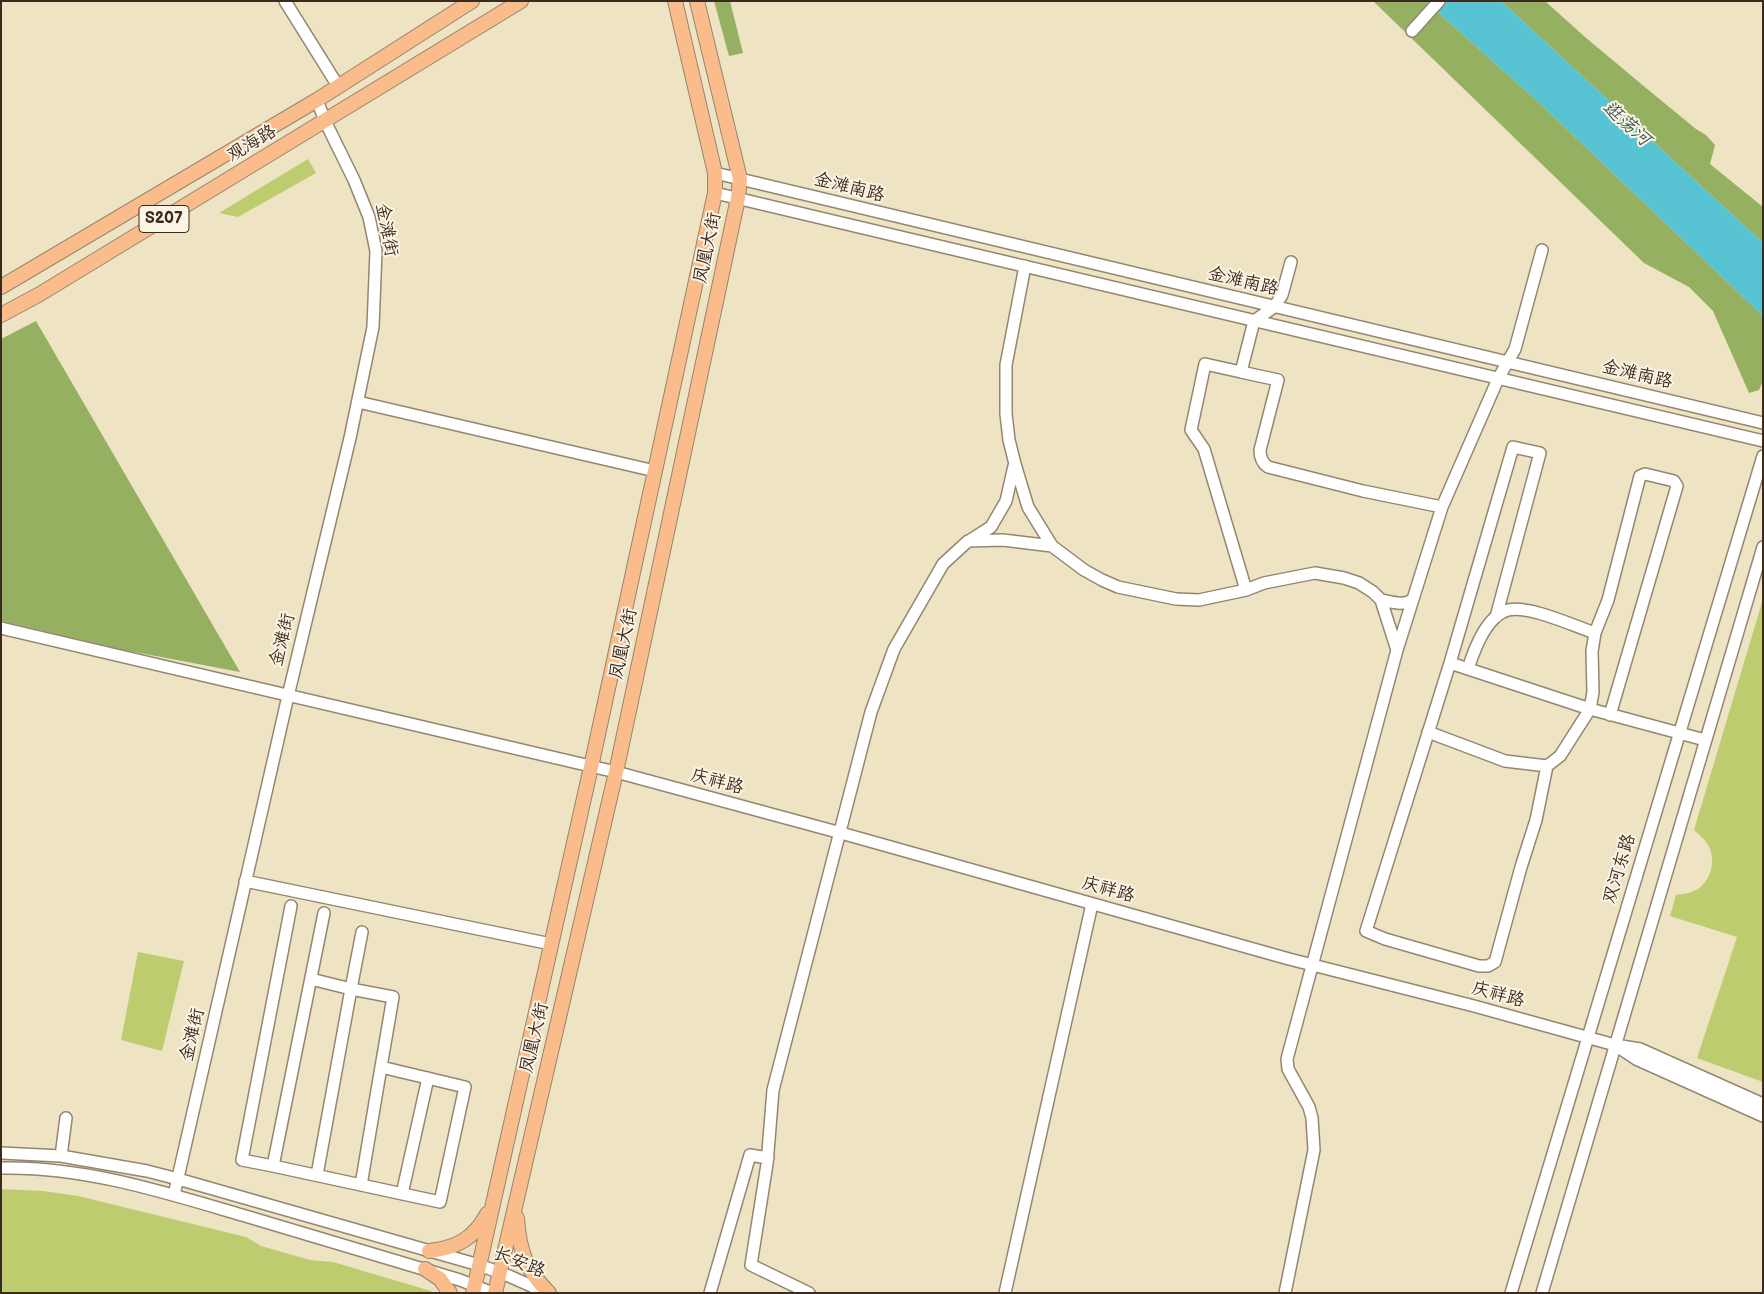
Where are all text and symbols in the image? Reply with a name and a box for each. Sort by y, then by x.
water label: 逛荡河 [1597,96,1655,152]
street label: 观海路 [223,121,281,167]
street label: 金滩南路 [811,169,887,207]
street label: 金滩街 [370,201,402,259]
road number: S207 [139,205,189,232]
street label: 凤凰大街 [690,211,726,285]
street label: 金滩南路 [1205,263,1281,301]
street label: 金滩南路 [1599,356,1675,394]
street label: 凤凰大街 [606,607,642,681]
street label: 金滩街 [266,611,300,669]
street label: 庆祥路 [688,765,746,799]
street label: 双河东路 [1599,831,1641,907]
street label: 庆祥路 [1079,872,1137,908]
street label: 庆祥路 [1469,978,1527,1012]
street label: 凤凰大街 [516,1000,554,1076]
street label: 金滩街 [176,1006,210,1064]
street label: 长安路 [490,1243,548,1283]

